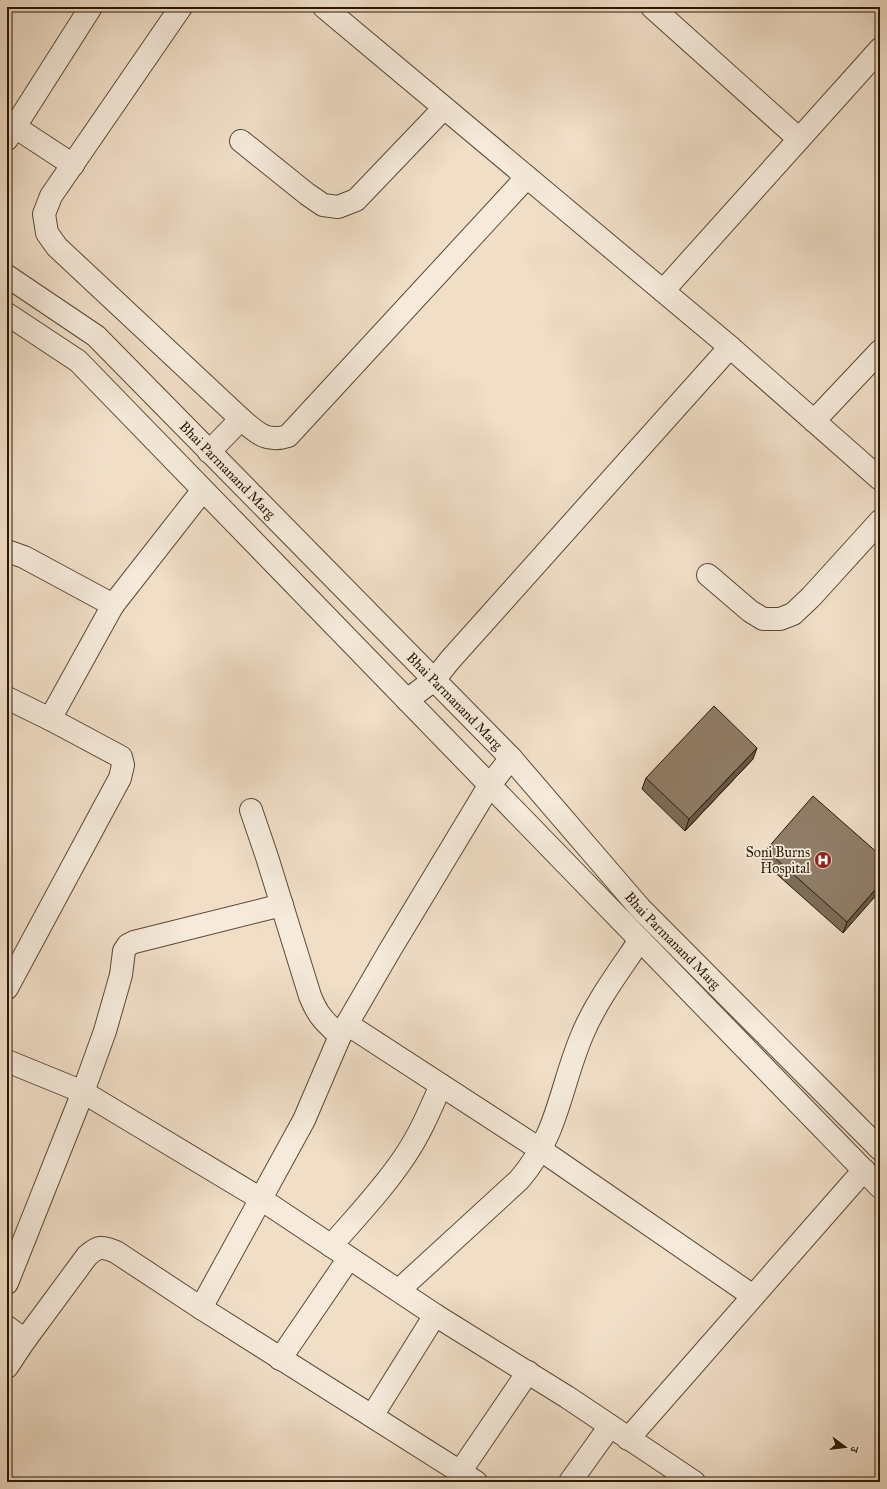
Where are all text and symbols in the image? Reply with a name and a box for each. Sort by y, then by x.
street label: Bhai Parmanand Marg [176,418,279,523]
street label: Bhai Parmanand Marg [403,649,506,754]
place label: Soni Burns Hospital [746,844,810,877]
hospital icon: Soni Burns Hospital [813,850,833,870]
street label: Bhai Parmanand Marg [621,888,724,993]
north arrow [825,1427,865,1467]
text: उ [847,1444,861,1455]

